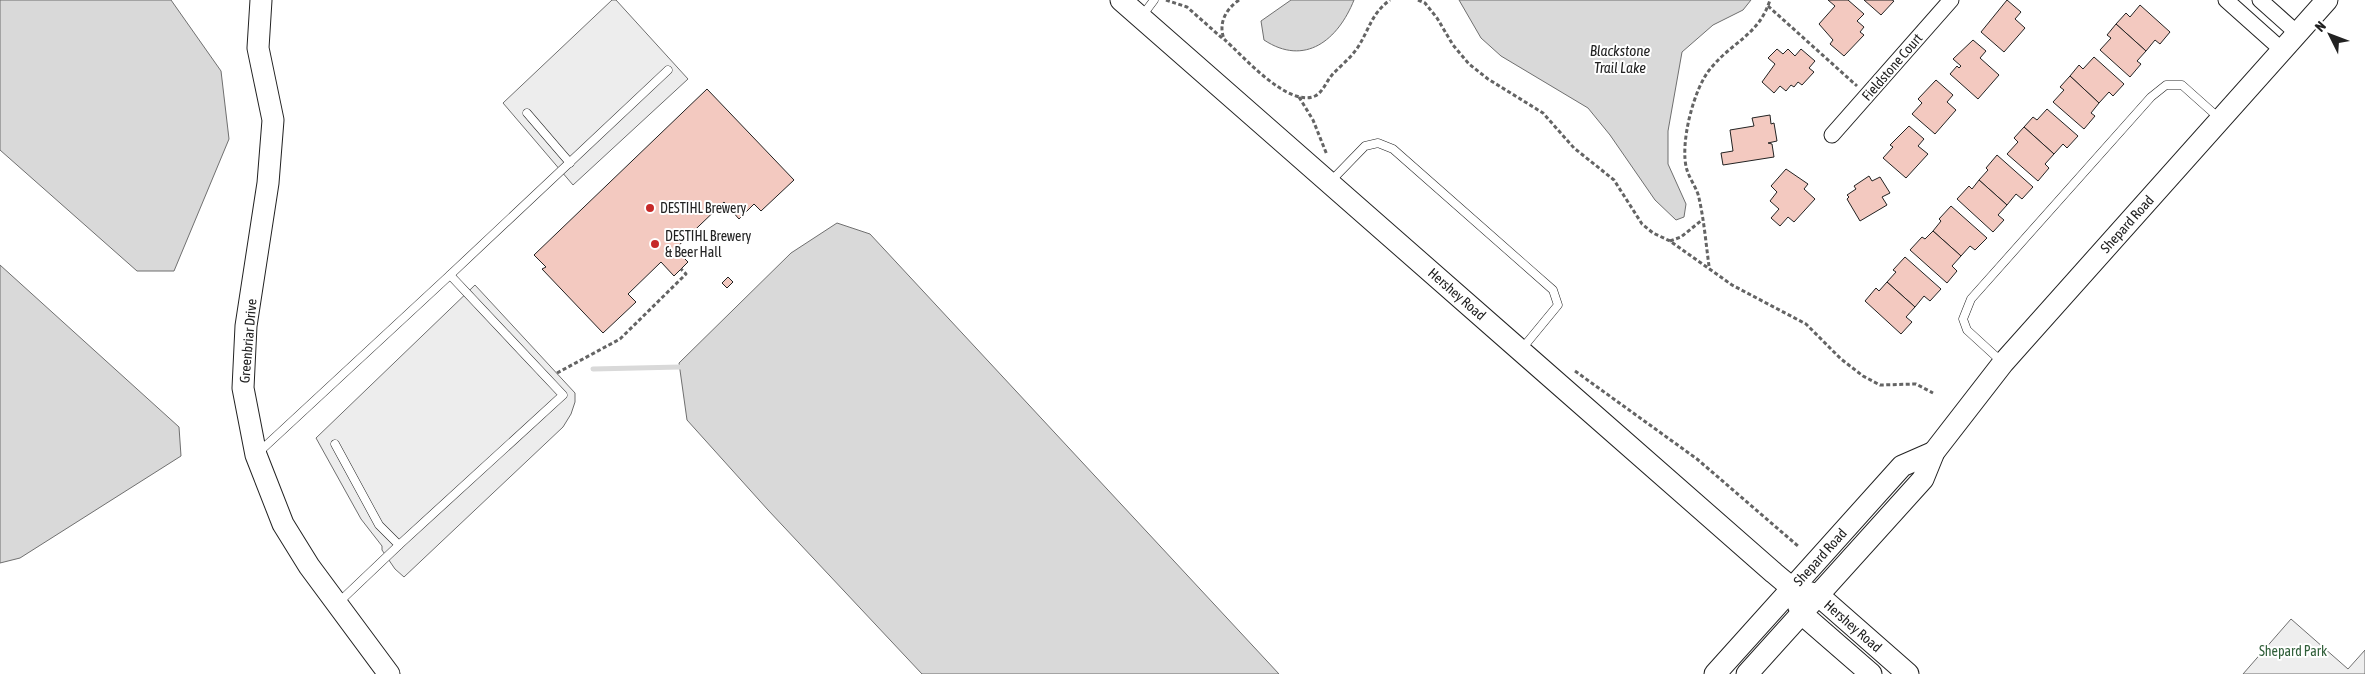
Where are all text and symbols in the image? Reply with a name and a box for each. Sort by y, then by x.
north arrow [2305,10,2355,60]
text: N [2312,18,2329,35]
street label: Fieldstone Court [1859,30,1925,104]
water label: Blackstone Trail Lake [1590,42,1650,76]
street label: Shepard Road [2097,192,2157,256]
place label: DESTIHL Brewery [660,200,747,216]
marker: DESTIHL Brewery [644,202,656,214]
place label: DESTIHL Brewery & Beer Hall [665,228,752,260]
marker: DESTIHL Brewery & Beer Hall [649,238,661,250]
street label: Hershey Road [1425,265,1489,323]
street label: Greenbriar Drive [236,298,260,384]
street label: Shepard Road [1790,525,1850,589]
street label: Hershey Road [1821,597,1885,655]
park label: Shepard Park [2259,643,2327,659]

